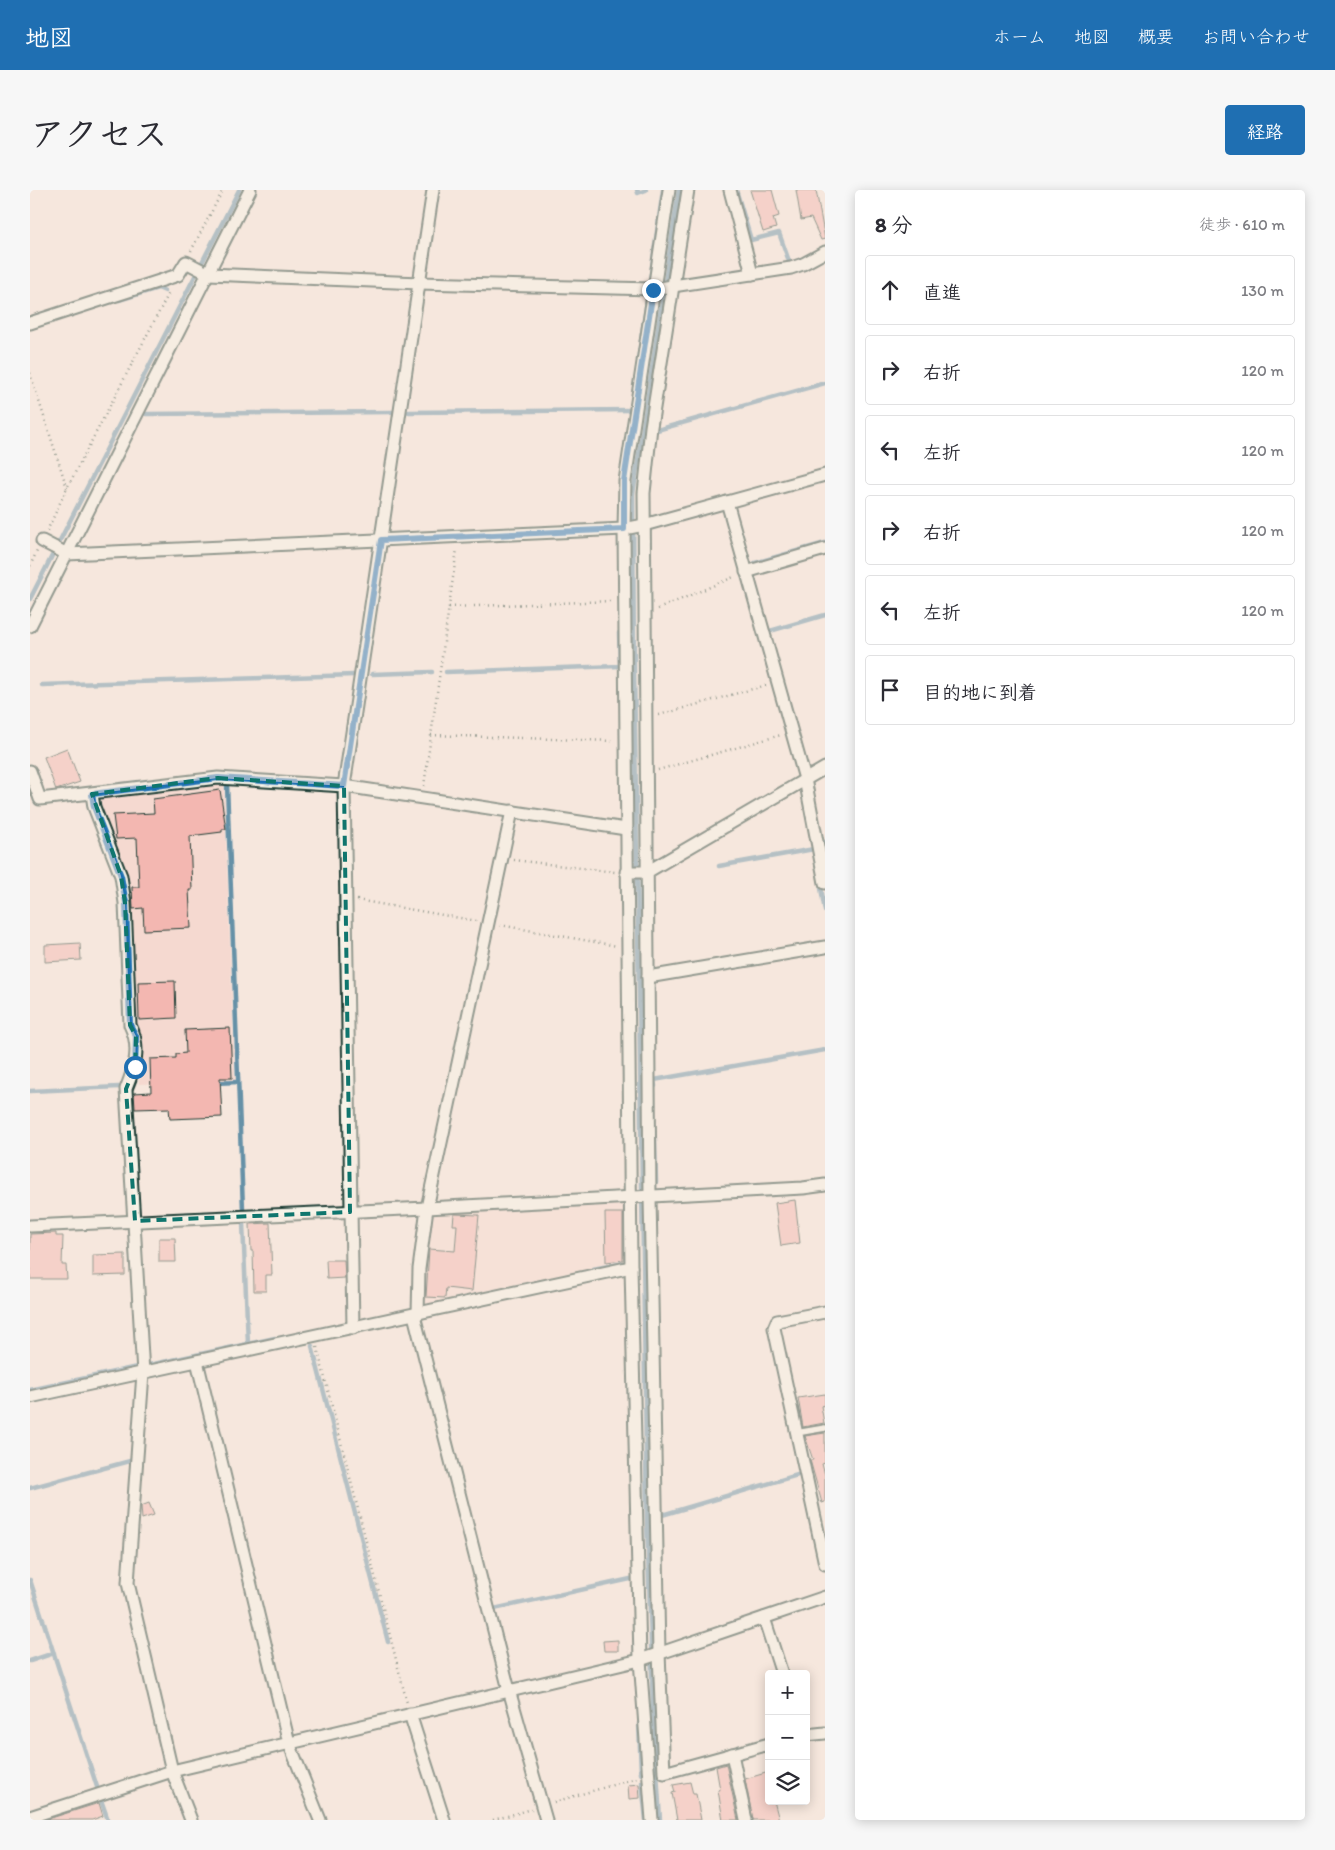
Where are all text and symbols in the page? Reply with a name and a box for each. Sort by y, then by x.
text: 地図 [25,23,73,52]
text: ホーム [993,26,1046,48]
text: 地図 [1074,26,1110,48]
text: 概要 [1138,26,1174,48]
text: お問い合わせ [1202,26,1310,48]
button: 経路 [1225,105,1305,155]
text: アクセス [30,113,168,155]
text: 8 分 [875,212,912,237]
text: 徒歩 · 610 m [1199,215,1285,234]
icon: ahead [876,276,904,304]
route end [642,279,665,302]
text: 直進 [923,281,961,304]
text: 130 m [1241,281,1284,300]
icon: right [876,356,904,384]
text: 右折 [923,361,961,384]
text: 120 m [1241,361,1284,380]
icon: left [876,436,904,464]
text: 左折 [923,441,961,464]
text: 120 m [1241,441,1284,460]
icon: right [876,516,904,544]
text: 右折 [923,521,961,544]
text: 120 m [1241,521,1284,540]
icon: left [876,596,904,624]
text: 左折 [923,601,961,624]
text: 120 m [1241,601,1284,620]
icon: arrive [876,676,904,704]
text: 目的地に到着 [923,681,1037,704]
route start [124,1056,147,1079]
map controls [765,1670,810,1805]
button: + [765,1670,810,1715]
button: − [765,1715,810,1760]
button: layers [765,1760,810,1805]

